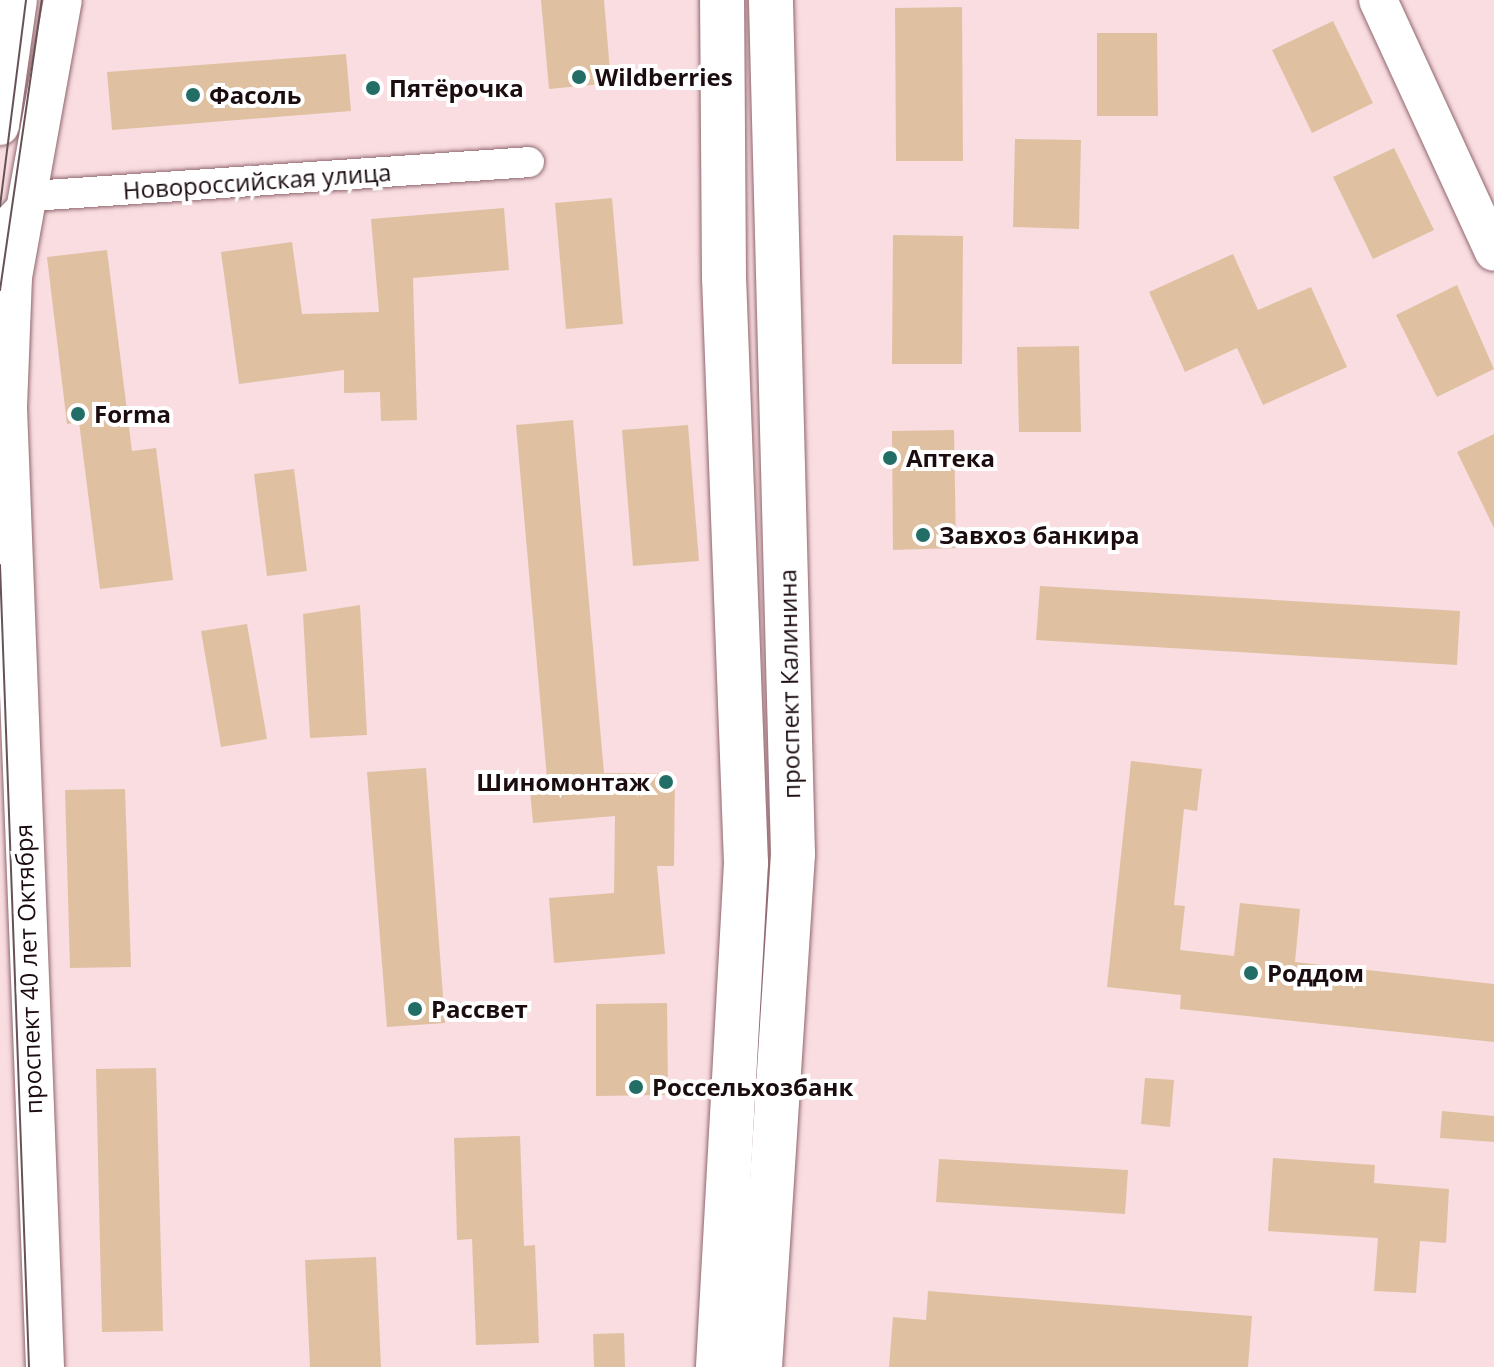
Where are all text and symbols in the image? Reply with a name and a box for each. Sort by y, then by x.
place label: Wildberries [595,63,733,91]
marker: Wildberries [570,68,588,86]
place label: Пятёрочка [389,74,524,102]
marker: Пятёрочка [364,79,382,97]
place label: Фасоль [209,81,302,109]
marker: Фасоль [184,86,202,104]
street label: Новороссийская улица [122,157,392,205]
place label: Forma [94,400,171,428]
marker: Forma [69,405,87,423]
place label: Аптека [906,444,995,472]
marker: Аптека [881,449,899,467]
place label: Завхоз банкира [939,521,1140,549]
marker: Завхоз банкира [914,526,932,544]
street label: проспект Калинина [773,569,805,799]
place label: Шиномонтаж [476,768,650,796]
marker: Шиномонтаж [657,773,675,791]
street label: проспект 40 лет Октября [9,824,47,1114]
place label: Роддом [1267,959,1364,987]
marker: Роддом [1242,964,1260,982]
place label: Рассвет [431,995,528,1023]
marker: Рассвет [406,1000,424,1018]
place label: Россельхозбанк [652,1073,853,1101]
marker: Россельхозбанк [627,1078,645,1096]

